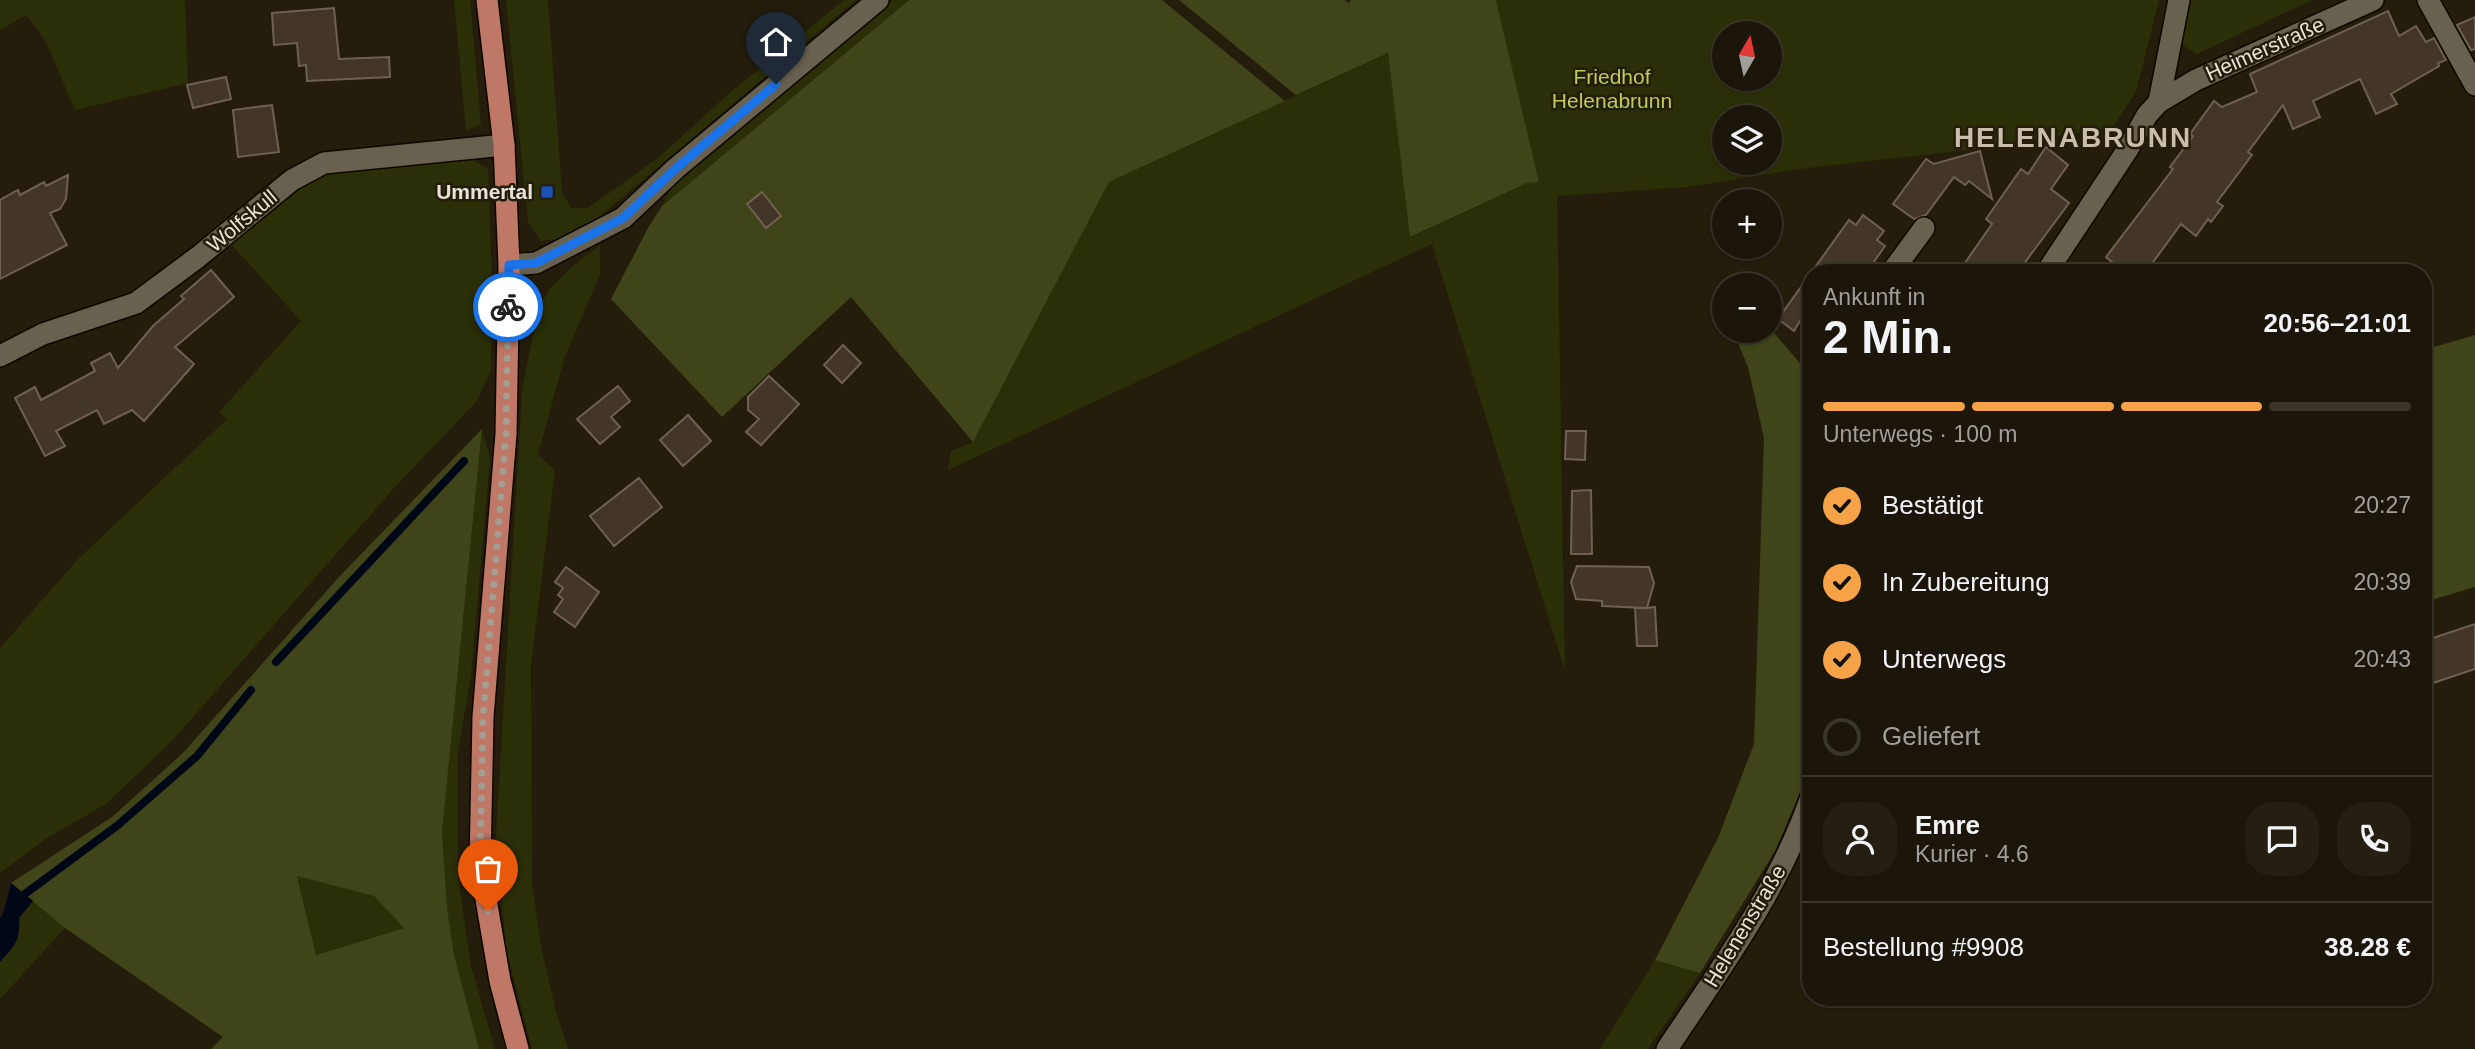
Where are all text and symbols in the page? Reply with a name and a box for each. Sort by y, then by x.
pin [746,12.0,806,84]
street label: Heimerstraße [2202,12,2328,85]
north arrow [1712,21,1782,91]
map controls [1712,21,1782,343]
icon: home [757,23,795,61]
park label: Friedhof Helenabrunn [1552,65,1672,112]
button: layers [1712,105,1782,175]
district label: HELENABRUNN [1954,122,2192,153]
place label: Ummertal [436,180,533,203]
marker: Ummertal [539,184,555,200]
street label: Wolfskull [202,185,281,256]
button: + [1712,189,1782,259]
courier [473,272,543,342]
button: − [1712,273,1782,343]
text: Ankunft in [1823,284,1925,310]
icon: bike [489,288,527,326]
text: 20:56–21:01 [2264,308,2411,338]
text: 2 Min. [1823,311,1953,363]
text: Unterwegs · 100 m [1823,421,2017,447]
icon: check [1823,487,1861,525]
text: Bestätigt [1882,490,1983,520]
text: 20:27 [2353,492,2411,518]
icon: check [1823,564,1861,602]
text: In Zubereitung [1882,567,2050,597]
text: 20:39 [2353,569,2411,595]
icon: check [1823,641,1861,679]
text: Unterwegs [1882,644,2006,674]
text: 20:43 [2353,646,2411,672]
text: Geliefert [1882,721,1980,751]
button: person [1823,802,1897,876]
button: chat [2245,802,2319,876]
button: phone [2337,802,2411,876]
text: Emre [1915,810,1980,840]
pin [458,839,518,911]
text: Kurier · 4.6 [1915,841,2029,867]
icon: bag [469,850,507,888]
street label: Helenenstraße [1699,861,1790,991]
text: Bestellung #9908 [1823,932,2024,962]
text: 38.28 € [2324,932,2411,962]

